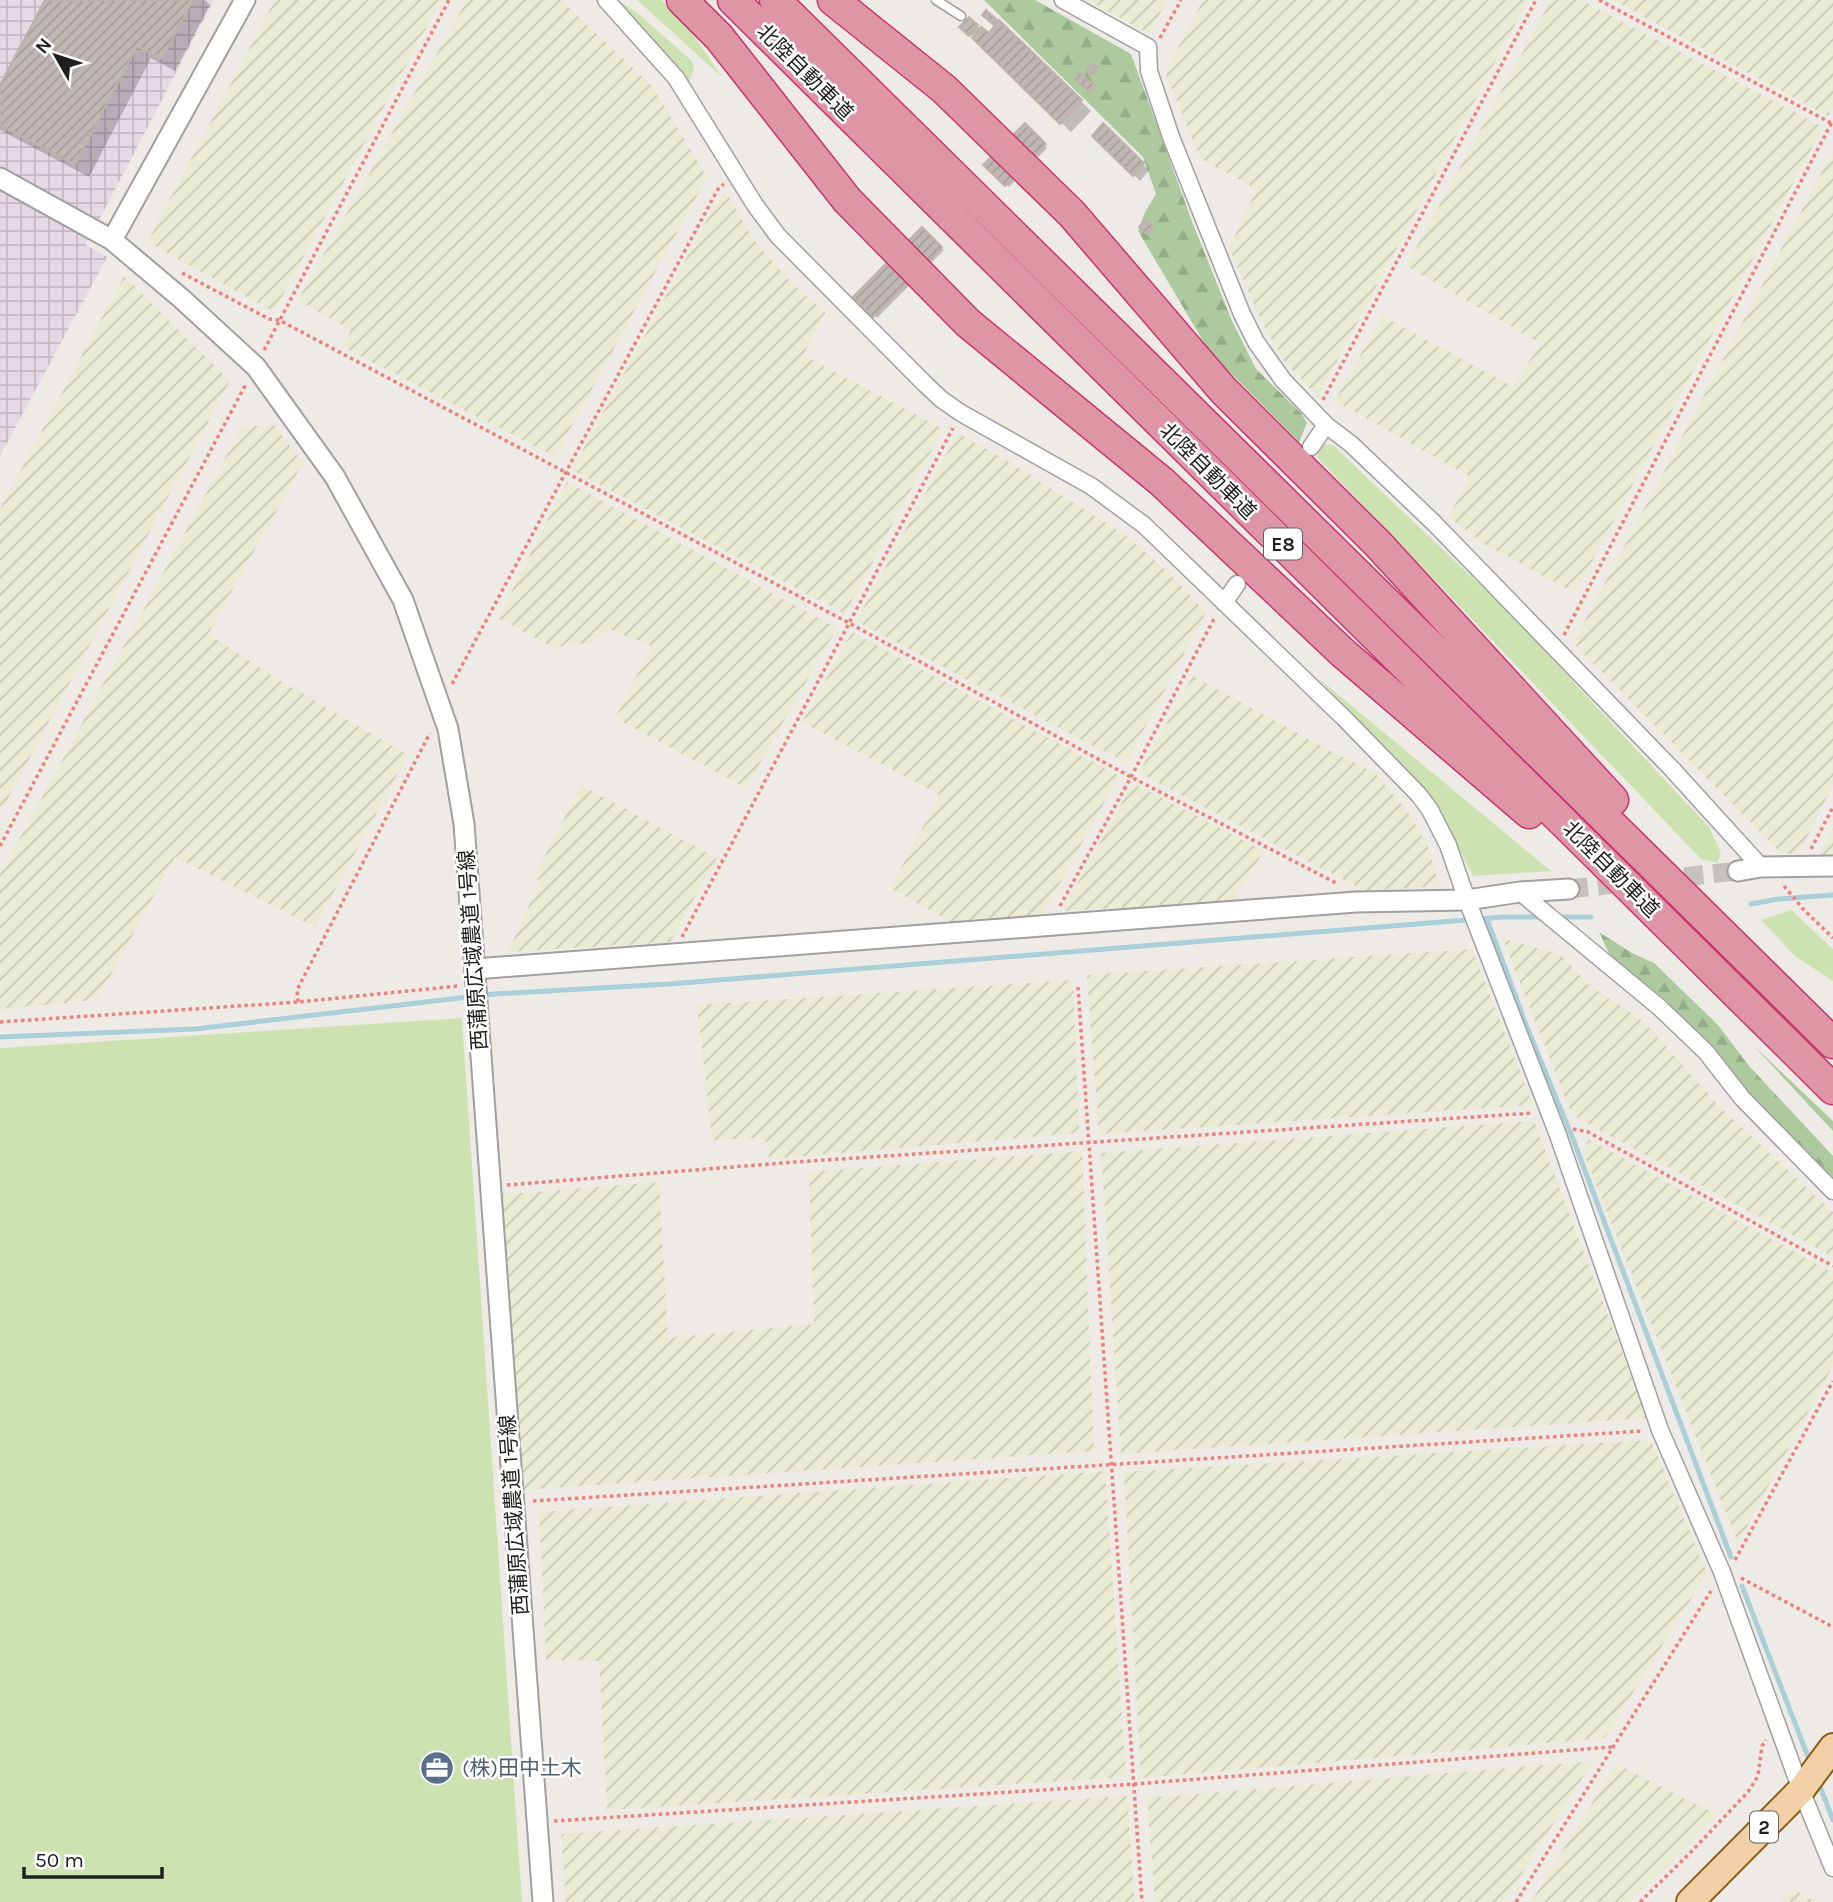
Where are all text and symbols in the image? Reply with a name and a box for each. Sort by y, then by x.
street label: 北陸自動車道 [752,19,858,125]
north arrow [21,21,91,91]
text: N [31,34,56,58]
street label: 北陸自動車道 [1155,418,1261,524]
road number: E8 [1264,528,1302,559]
street label: 北陸自動車道 [1558,816,1664,922]
street label: 西蒲原広域農道 1号線 [454,849,492,1051]
street label: 西蒲原広域農道 1号線 [495,1414,533,1616]
office icon: (株)田中土木 [418,1749,456,1787]
place label: (株)田中土木 [462,1756,582,1780]
road number: 2 [1750,1812,1778,1842]
scale bar [24,1836,163,1880]
text: 50 m [35,1848,84,1872]

